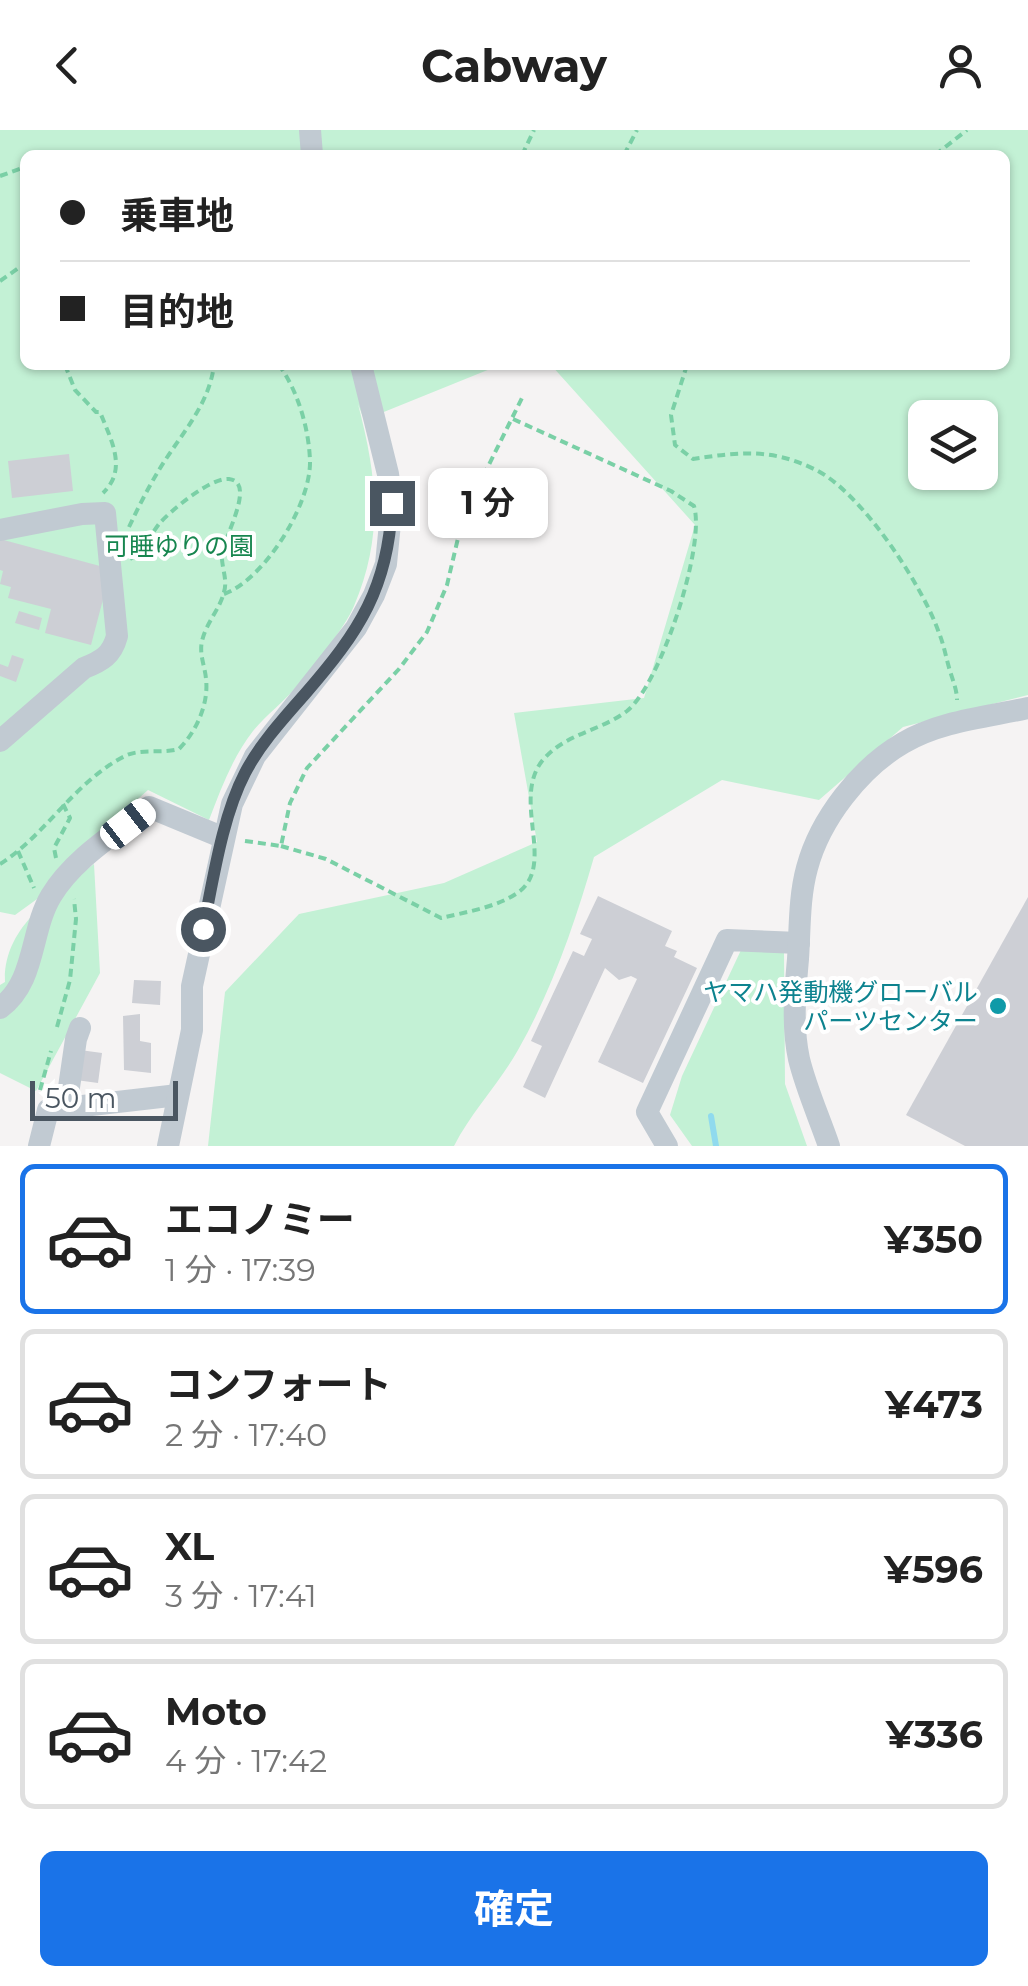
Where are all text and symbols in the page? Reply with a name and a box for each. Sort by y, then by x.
icon: back [40,38,95,93]
text: Cabway [421,38,607,93]
icon: person [933,38,988,93]
text: 乗車地 [120,192,234,239]
text: 目的地 [120,288,234,335]
map controls [908,400,998,490]
button: layers [908,400,998,490]
callout: 1 分 [427,468,547,538]
route end [370,481,415,526]
text: 1 分 [461,483,515,522]
park label: 可睡ゆりの園 [104,531,254,561]
car [95,794,161,854]
route start [181,907,226,952]
place label: ヤマハ発動機グローバル パーツセンター [703,977,978,1036]
marker: ヤマハ発動機グローバル パーツセンター [987,995,1009,1017]
scale bar [30,1076,178,1120]
text: 50 m [45,1081,116,1115]
icon: car [45,1194,135,1284]
text: エコノミー [165,1196,355,1243]
text: ¥350 [884,1216,983,1263]
text: 1 分 · 17:39 [165,1250,316,1289]
icon: car [45,1359,135,1449]
text: コンフォート [165,1361,392,1408]
text: ¥473 [885,1381,983,1428]
text: 2 分 · 17:40 [165,1415,327,1454]
text: XL [165,1523,214,1570]
icon: car [45,1524,135,1614]
text: ¥596 [884,1546,983,1593]
text: 3 分 · 17:41 [165,1576,317,1615]
text: Moto [165,1688,267,1735]
icon: car [45,1689,135,1779]
text: ¥336 [886,1711,983,1758]
text: 4 分 · 17:42 [165,1741,327,1780]
button: 確定 [40,1851,988,1966]

